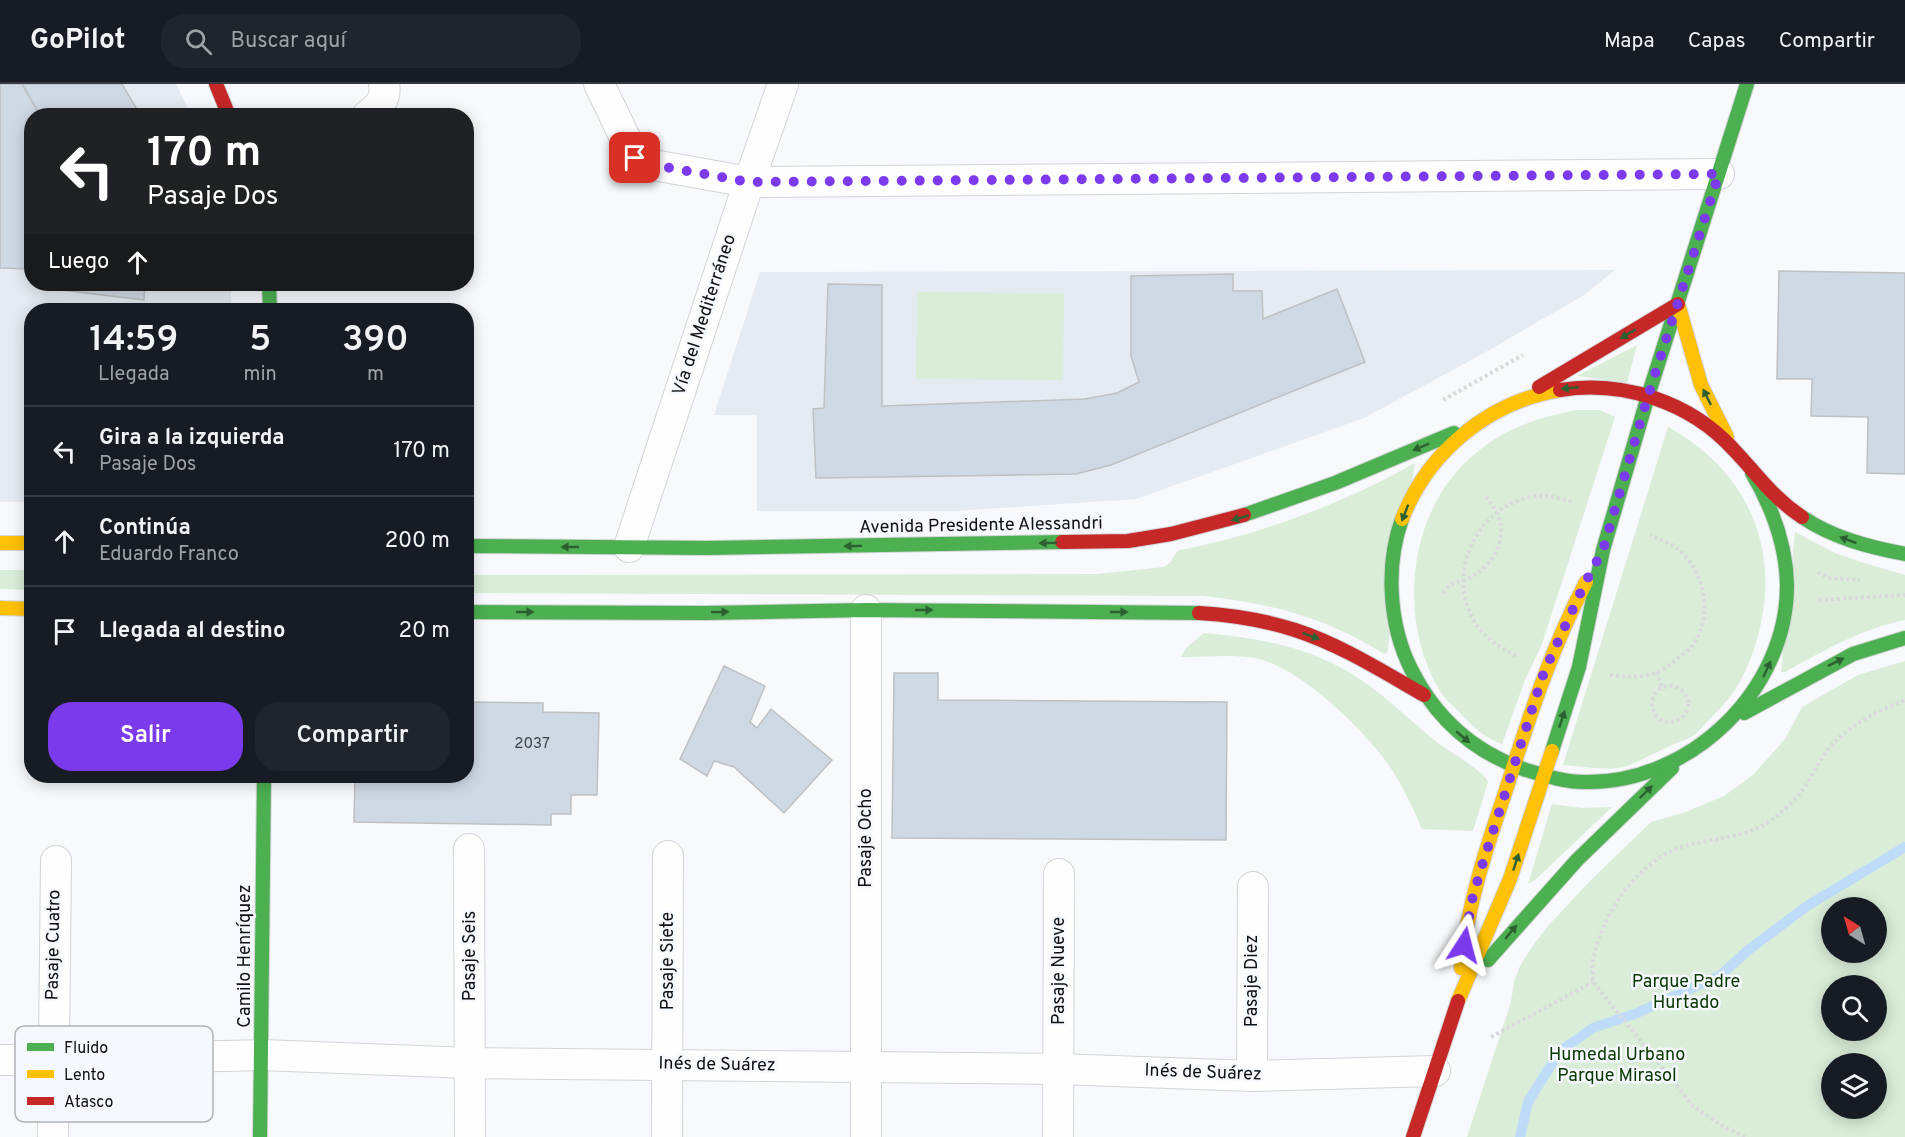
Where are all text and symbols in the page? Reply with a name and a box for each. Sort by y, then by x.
search box [161,14,581,68]
text: GoPilot [30,23,125,59]
icon: search [182,25,215,58]
text: Buscar aquí [230,28,346,55]
text: Mapa [1604,28,1655,55]
text: Capas [1688,28,1746,55]
text: Compartir [1779,28,1875,55]
text: 170 m [147,128,261,181]
icon: left [48,132,126,210]
pin [609,132,660,183]
icon: arrive [618,141,651,174]
text: Pasaje Dos [147,180,278,214]
street label: Vía del Mediterráneo [668,231,742,399]
icon: ahead [121,246,154,279]
text: Luego [48,249,109,276]
text: 14:59 [89,318,178,364]
text: 5 [249,318,271,364]
text: 390 [342,318,409,364]
one-way arrow [1619,329,1636,339]
text: Llegada [98,362,170,388]
text: min [244,362,277,388]
text: m [367,362,384,388]
one-way arrow [1560,383,1579,393]
one-way arrow [1702,389,1711,406]
text: Gira a la izquierda [99,425,285,452]
icon: left [48,435,81,468]
text: 170 m [393,438,450,465]
one-way arrow [1412,442,1430,452]
text: Pasaje Dos [99,452,196,478]
one-way arrow [1400,505,1410,523]
street label: Avenida Presidente Alessandri [859,512,1103,540]
one-way arrow [1231,514,1249,523]
text: Continúa [99,515,191,542]
icon: ahead [48,525,81,558]
text: 200 m [385,528,450,555]
one-way arrow [1839,534,1857,544]
one-way arrow [1038,539,1057,548]
one-way arrow [843,541,862,551]
text: Eduardo Franco [99,542,239,568]
one-way arrow [561,542,580,552]
one-way arrow [915,605,934,615]
one-way arrow [515,607,534,617]
one-way arrow [710,607,729,617]
one-way arrow [1109,607,1128,617]
icon: arrive [48,615,81,648]
text: Llegada al destino [99,618,285,645]
text: 20 m [399,618,450,645]
one-way arrow [1302,632,1320,641]
one-way arrow [1827,657,1844,667]
one-way arrow [1762,661,1771,678]
button: Salir [48,702,243,771]
button: Compartir [255,702,450,771]
one-way arrow [1558,710,1567,728]
one-way arrow [1455,731,1471,744]
house number: 2037 [514,735,550,754]
one-way arrow [1639,785,1654,799]
street label: Pasaje Ocho [855,788,878,888]
one-way arrow [1511,853,1521,871]
street label: Camilo Henríquez [234,884,257,1028]
street label: Pasaje Cuatro [42,889,66,1001]
north arrow [1821,897,1887,963]
map controls [1821,897,1887,1119]
street label: Pasaje Seis [459,911,482,1001]
street label: Pasaje Siete [657,912,680,1010]
position arrow [1432,913,1496,977]
street label: Pasaje Nueve [1048,917,1071,1025]
one-way arrow [1504,924,1517,940]
street label: Pasaje Diez [1241,935,1264,1027]
park label: Parque Padre Hurtado [1632,971,1740,1015]
button: search [1821,975,1887,1041]
legend [15,1026,213,1122]
text: Fluido [64,1039,108,1059]
park label: Humedal Urbano Parque Mirasol [1549,1044,1685,1088]
street label: Inés de Suárez [658,1052,776,1078]
button: layers [1821,1053,1887,1119]
street label: Inés de Suárez [1144,1059,1262,1087]
text: Lento [64,1066,105,1086]
text: Atasco [64,1093,113,1113]

